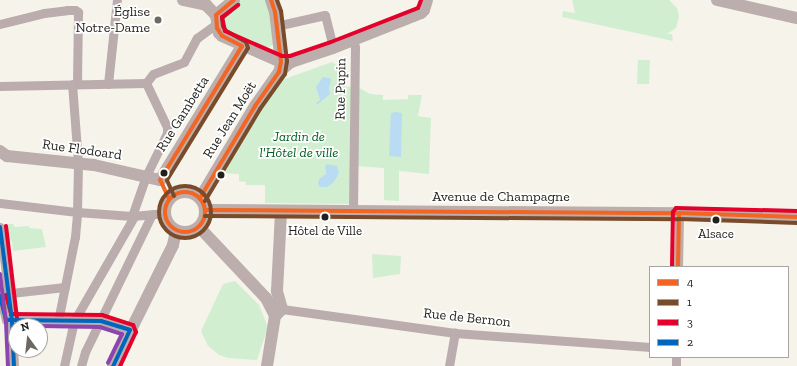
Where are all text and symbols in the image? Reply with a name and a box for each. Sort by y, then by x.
place label: Église Notre-Dame [75,4,150,36]
marker: Église Notre-Dame [153,15,163,25]
street label: Rue Pupin [332,58,350,120]
street label: Rue Gambetta [153,73,213,155]
street label: Rue Jean Moët [200,78,260,162]
park label: Jardin de l'Hôtel de ville [259,129,339,162]
street label: Rue Flodoard [41,136,123,164]
unlabelled marker [159,168,169,178]
unlabelled marker [216,170,226,180]
street label: Avenue de Champagne [432,189,570,205]
marker: Hôtel de Ville [320,212,330,222]
marker: Alsace [711,215,721,225]
place label: Hôtel de Ville [288,223,362,239]
place label: Alsace [698,226,734,242]
legend [649,266,789,358]
text: 4 [687,275,693,289]
text: 1 [687,295,692,309]
street label: Rue de Bernon [422,305,512,331]
text: 3 [687,315,693,329]
north arrow [8,318,48,358]
text: N [19,320,31,334]
text: 2 [687,335,693,349]

